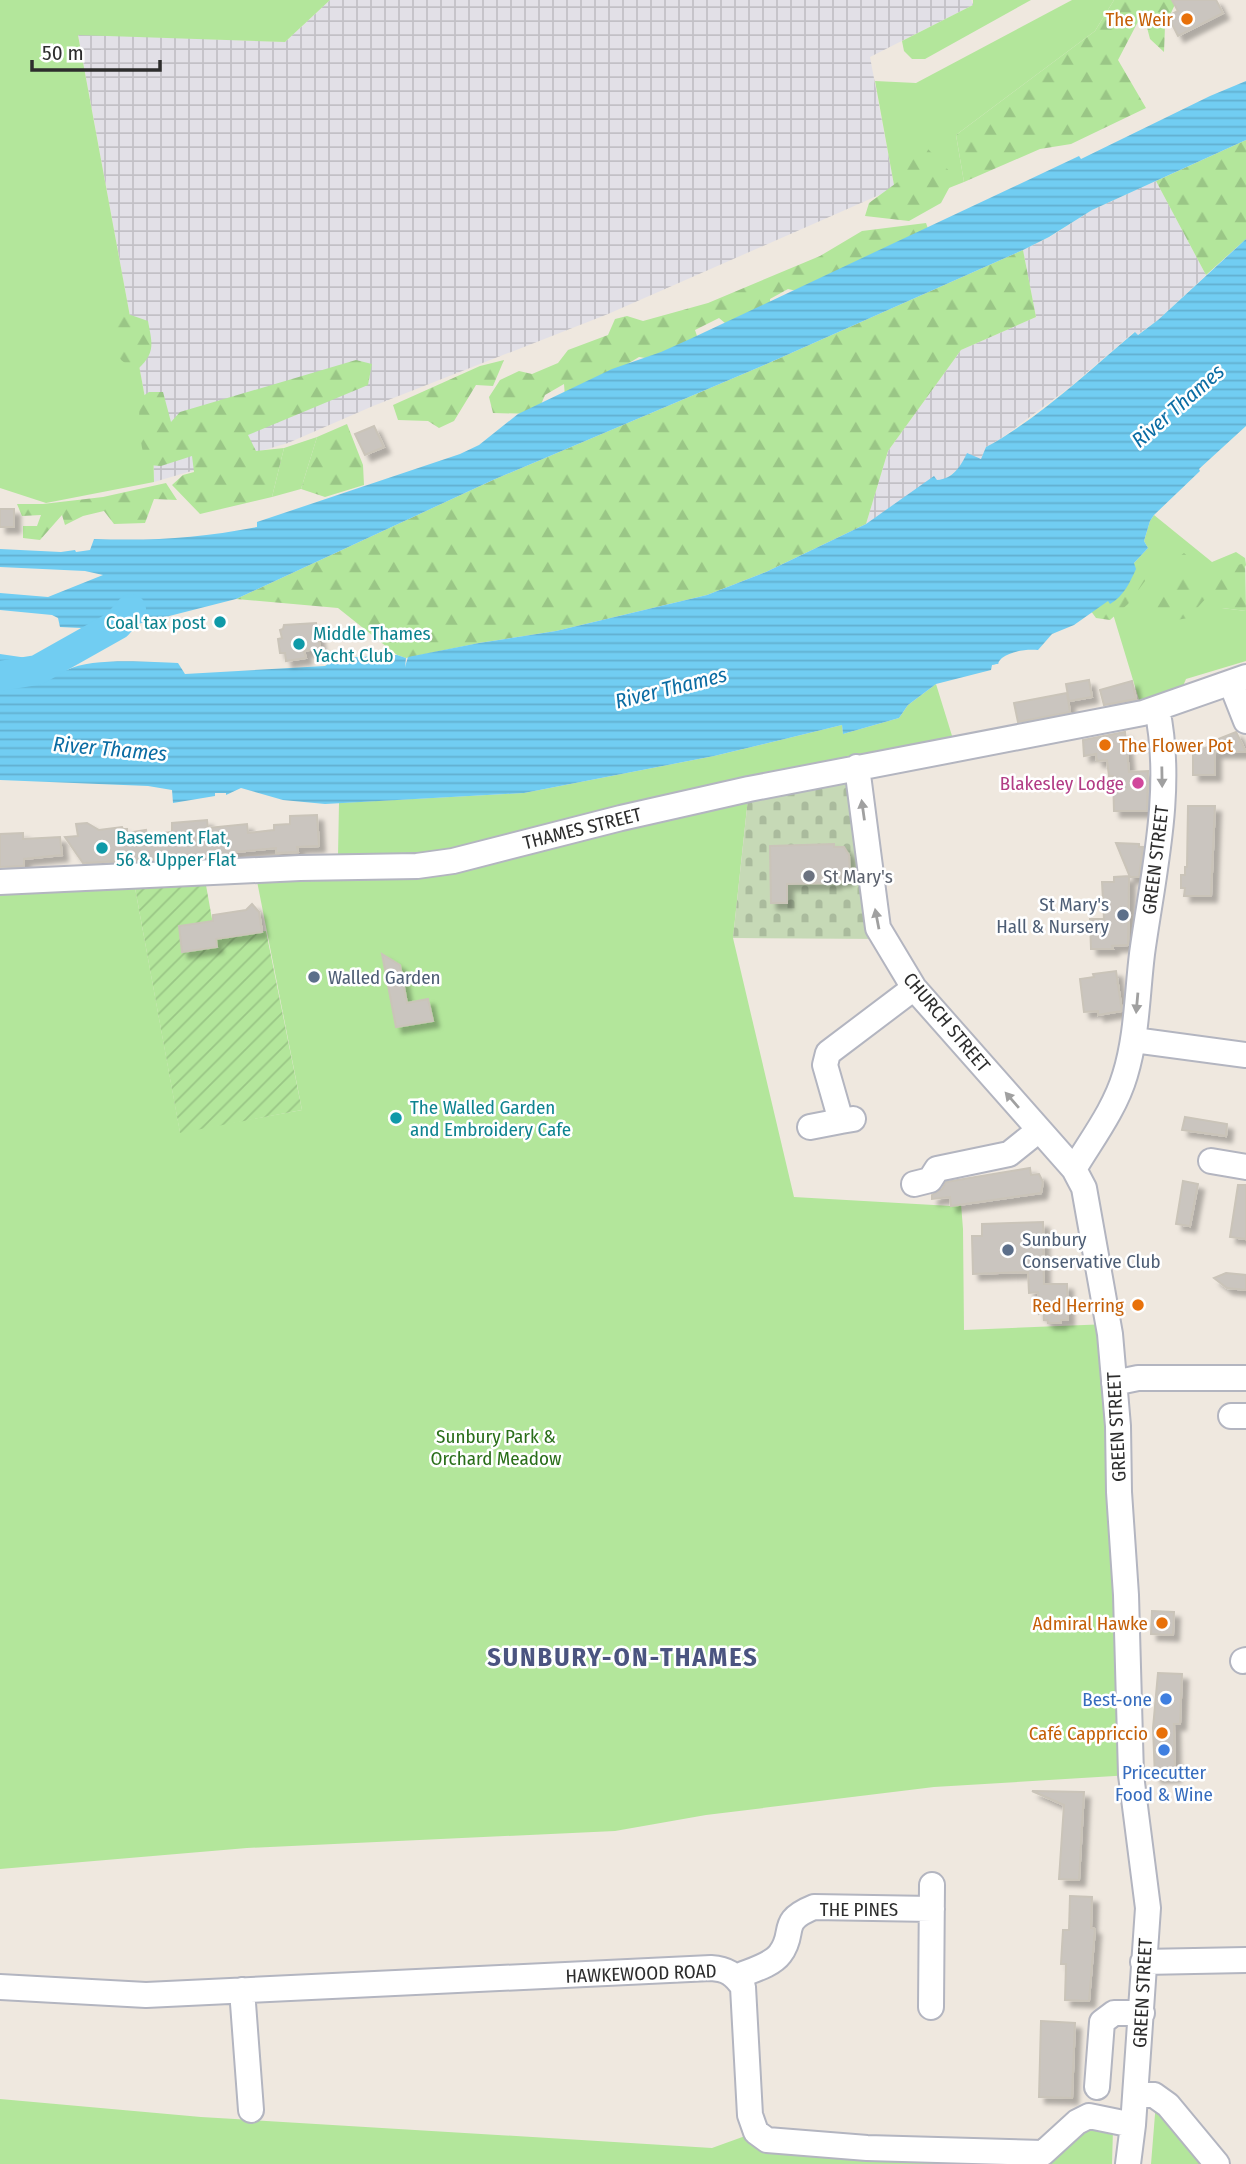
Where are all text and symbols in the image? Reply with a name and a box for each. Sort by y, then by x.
place label: The Weir [1105,8,1173,31]
marker: The Weir [1179,11,1195,27]
scale bar [32,28,159,72]
text: 50 m [42,40,84,66]
water label: River Thames [1126,359,1230,453]
place label: Coal tax post [106,611,207,634]
marker: Coal tax post [212,614,228,630]
place label: Middle Thames Yacht Club [313,622,431,667]
marker: Middle Thames Yacht Club [291,636,307,652]
water label: River Thames [612,662,730,714]
water label: River Thames [52,731,168,767]
place label: The Flower Pot [1119,734,1234,757]
marker: The Flower Pot [1097,737,1113,753]
one-way arrow [1157,767,1168,789]
place label: Blakesley Lodge [1000,772,1124,795]
marker: Blakesley Lodge [1130,775,1146,791]
one-way arrow [858,799,869,821]
street label: THAMES STREET [521,803,644,854]
street label: GREEN STREET [1137,804,1174,916]
place label: Basement Flat, 56 & Upper Flat [116,826,237,871]
marker: Basement Flat, 56 & Upper Flat [94,840,110,856]
place label: St Mary's [823,865,893,888]
marker: St Mary's [801,868,817,884]
place label: St Mary's Hall & Nursery [996,893,1110,938]
marker: St Mary's Hall & Nursery [1115,907,1131,923]
one-way arrow [872,908,883,930]
place label: Walled Garden [328,966,441,989]
street label: CHURCH STREET [898,968,995,1077]
marker: Walled Garden [306,969,322,985]
one-way arrow [1132,992,1143,1014]
one-way arrow [1004,1091,1020,1109]
place label: The Walled Garden and Embroidery Cafe [410,1096,571,1141]
marker: The Walled Garden and Embroidery Cafe [388,1110,404,1126]
place label: Sunbury Conservative Club [1022,1228,1161,1273]
marker: Sunbury Conservative Club [1000,1242,1016,1258]
place label: Red Herring [1032,1294,1124,1317]
marker: Red Herring [1130,1297,1146,1313]
street label: GREEN STREET [1102,1371,1131,1482]
park label: Sunbury Park & Orchard Meadow [431,1425,562,1470]
place label: Admiral Hawke [1033,1612,1148,1635]
marker: Admiral Hawke [1154,1615,1170,1631]
district label: SUNBURY-ON-THAMES [487,1642,759,1673]
place label: Best-one [1082,1688,1152,1711]
marker: Best-one [1158,1691,1174,1707]
place label: Café Cappriccio [1029,1722,1148,1745]
marker: Café Cappriccio [1154,1725,1170,1741]
marker: Pricecutter Food & Wine [1156,1742,1172,1758]
place label: Pricecutter Food & Wine [1115,1761,1213,1806]
street label: THE PINES [820,1898,898,1921]
street label: GREEN STREET [1128,1937,1157,2048]
street label: HAWKEWOOD ROAD [565,1959,717,1988]

